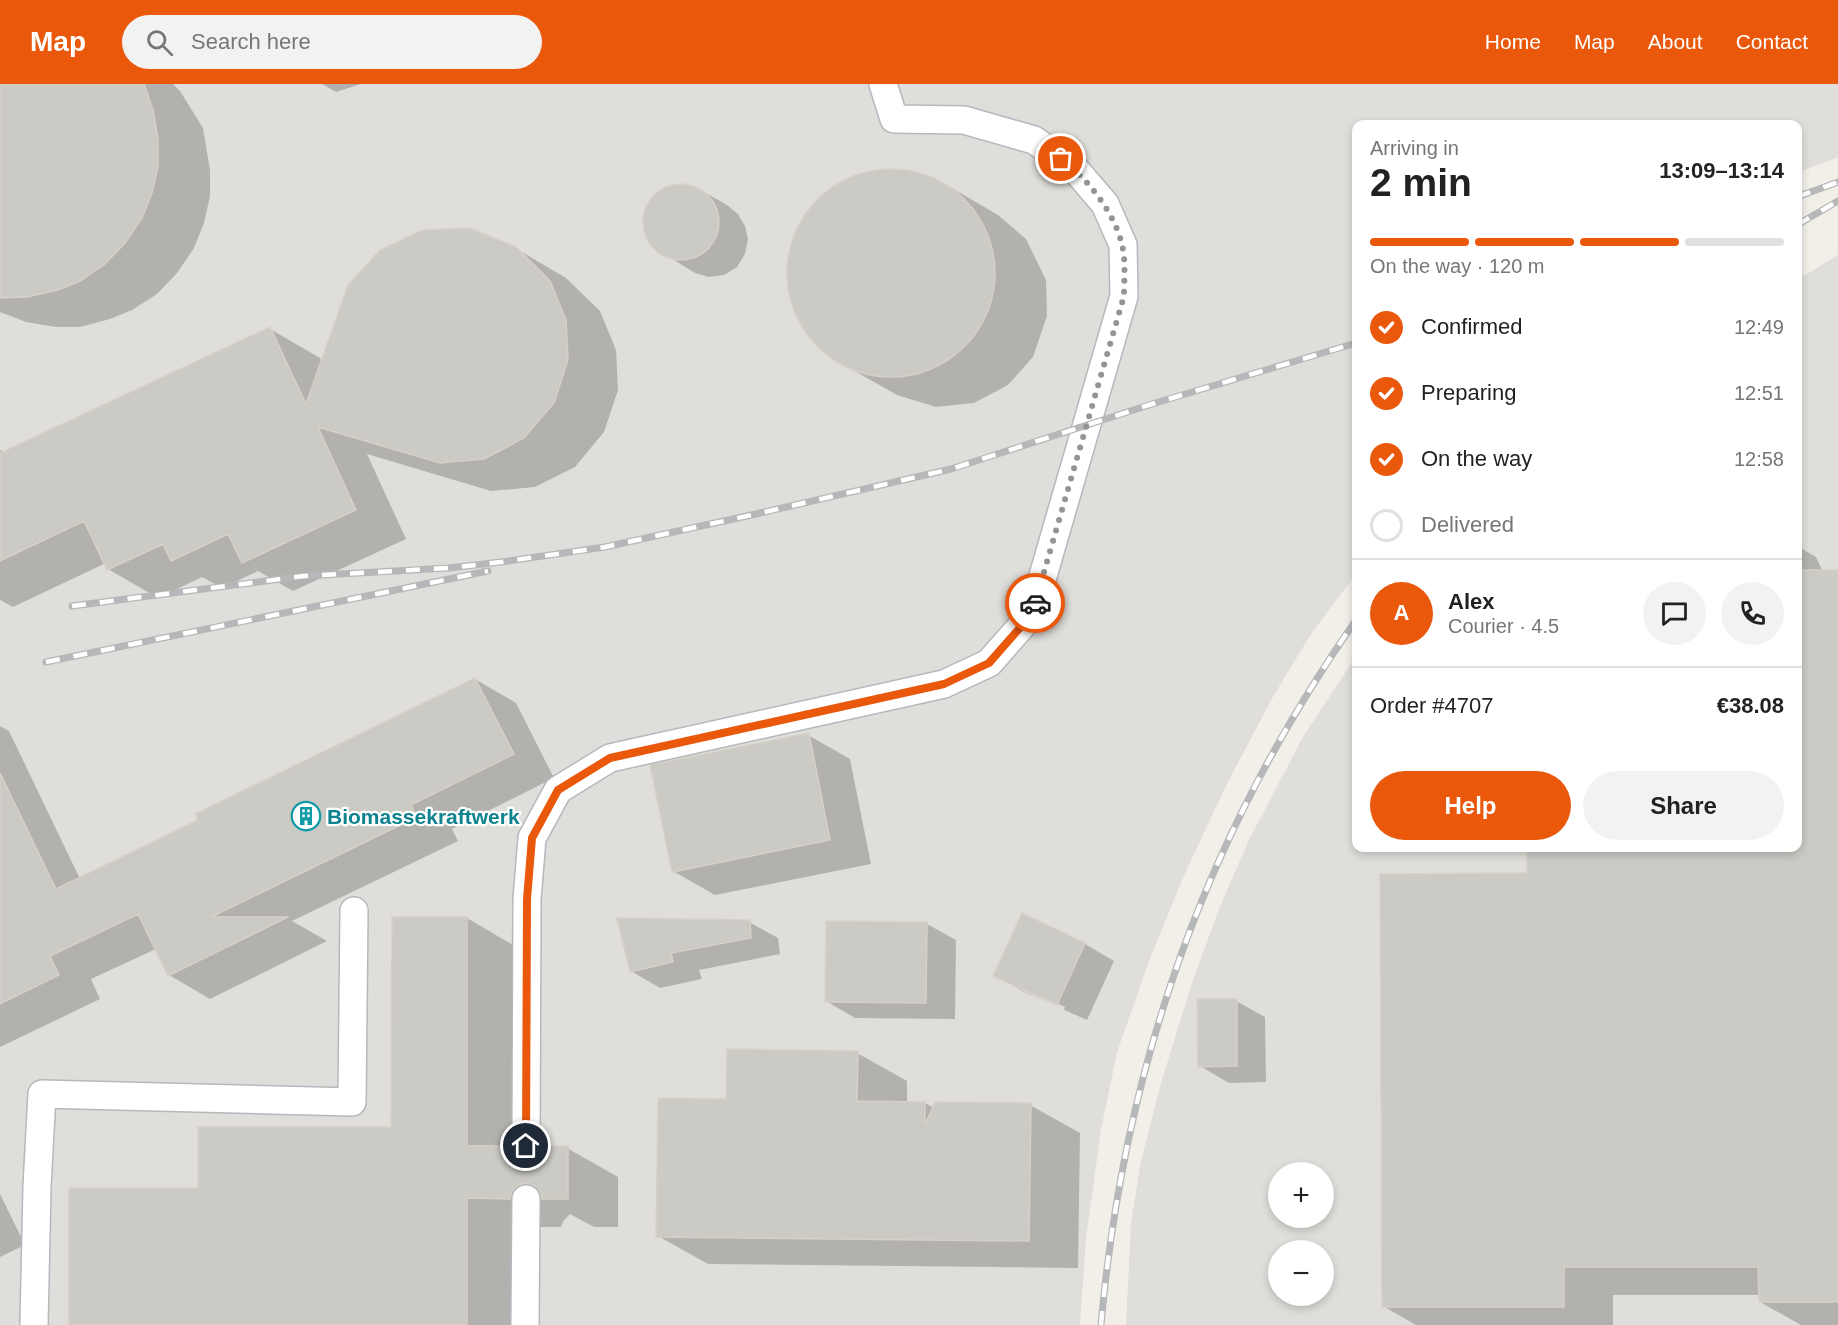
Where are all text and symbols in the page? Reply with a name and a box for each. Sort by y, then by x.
search box [122,15,542,69]
text: Map [30,26,86,57]
icon: search [143,26,176,59]
text: Search here [191,29,311,54]
text: Home [1485,30,1541,53]
text: Map [1574,30,1615,53]
text: About [1648,30,1703,53]
text: Contact [1736,30,1808,53]
pin [1035,133,1086,184]
text: Arriving in [1370,137,1459,159]
icon: bag [1044,142,1077,175]
text: 13:09–13:14 [1659,158,1784,183]
text: 2 min [1370,161,1472,204]
text: On the way · 120 m [1370,255,1545,277]
icon: check [1370,311,1403,344]
text: Confirmed [1421,314,1522,339]
text: 12:49 [1734,316,1784,338]
icon: check [1370,377,1403,410]
text: Preparing [1421,380,1516,405]
text: 12:51 [1734,382,1784,404]
icon: check [1370,443,1403,476]
text: On the way [1421,446,1532,471]
text: 12:58 [1734,448,1784,470]
text: Delivered [1421,512,1514,537]
courier [1005,573,1065,633]
button: chat [1643,582,1706,645]
button: phone [1721,582,1784,645]
icon: car [1019,587,1052,620]
text: Alex [1448,589,1494,614]
text: A [1394,600,1409,625]
text: Courier · 4.5 [1448,615,1559,637]
text: Order #4707 [1370,693,1494,718]
text: €38.08 [1717,693,1784,718]
button: Help [1370,771,1571,840]
button: Share [1583,771,1784,840]
building icon: Biomassekraftwerk [290,800,322,832]
place label: Biomassekraftwerk [327,805,520,828]
pin [500,1120,551,1171]
icon: home [509,1129,542,1162]
map controls [1268,1162,1334,1306]
button: + [1268,1162,1334,1228]
button: − [1268,1240,1334,1306]

